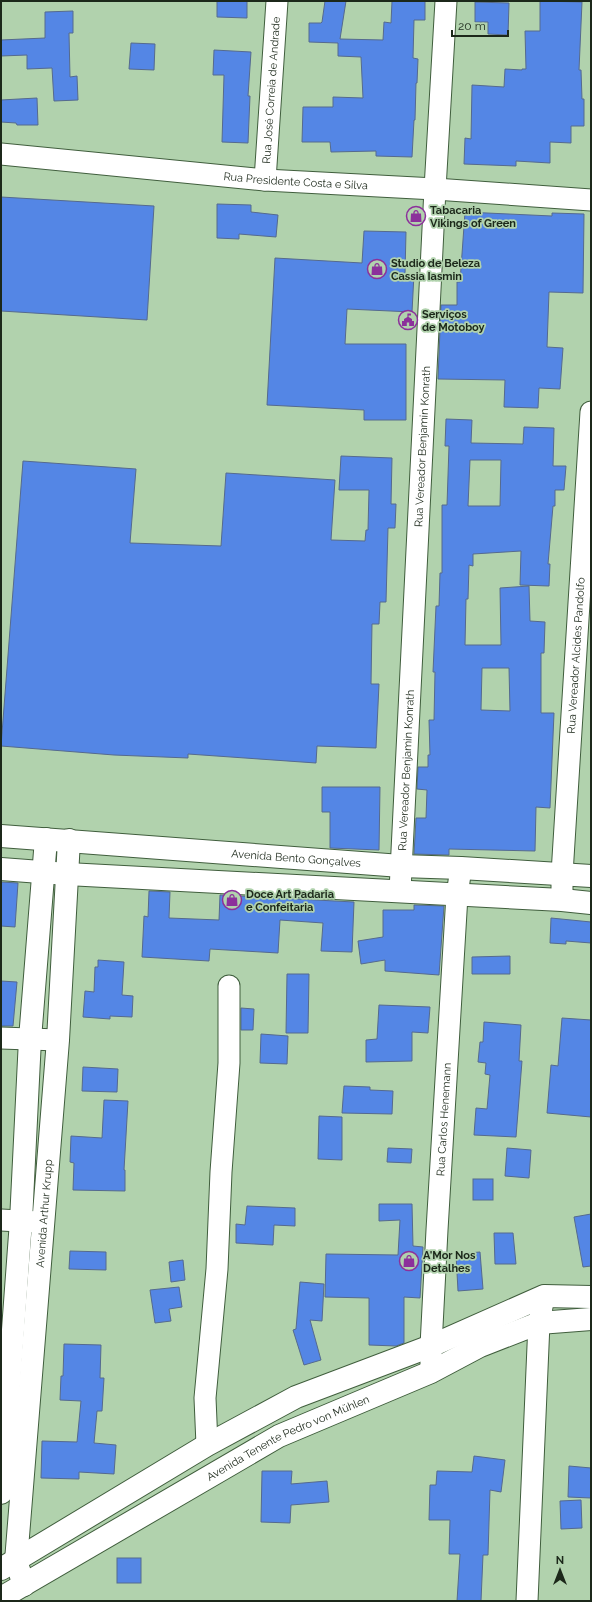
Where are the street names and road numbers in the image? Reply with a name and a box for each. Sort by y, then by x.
street label: Rua José Correia de Andrade [260,16,282,164]
street label: Rua Presidente Costa e Silva [223,169,368,192]
street label: Rua Vereador Benjamin Konrath [412,366,433,527]
street label: Rua Vereador Alcides Pandolfo [564,576,587,734]
street label: Rua Vereador Benjamin Konrath [396,689,417,851]
street label: Avenida Bento Gonçalves [231,847,361,869]
street label: Rua Carlos Henemann [434,1062,453,1177]
street label: Avenida Arthur Krupp [33,1158,55,1268]
street label: Avenida Tenente Pedro von Mühlen [204,1392,371,1483]

